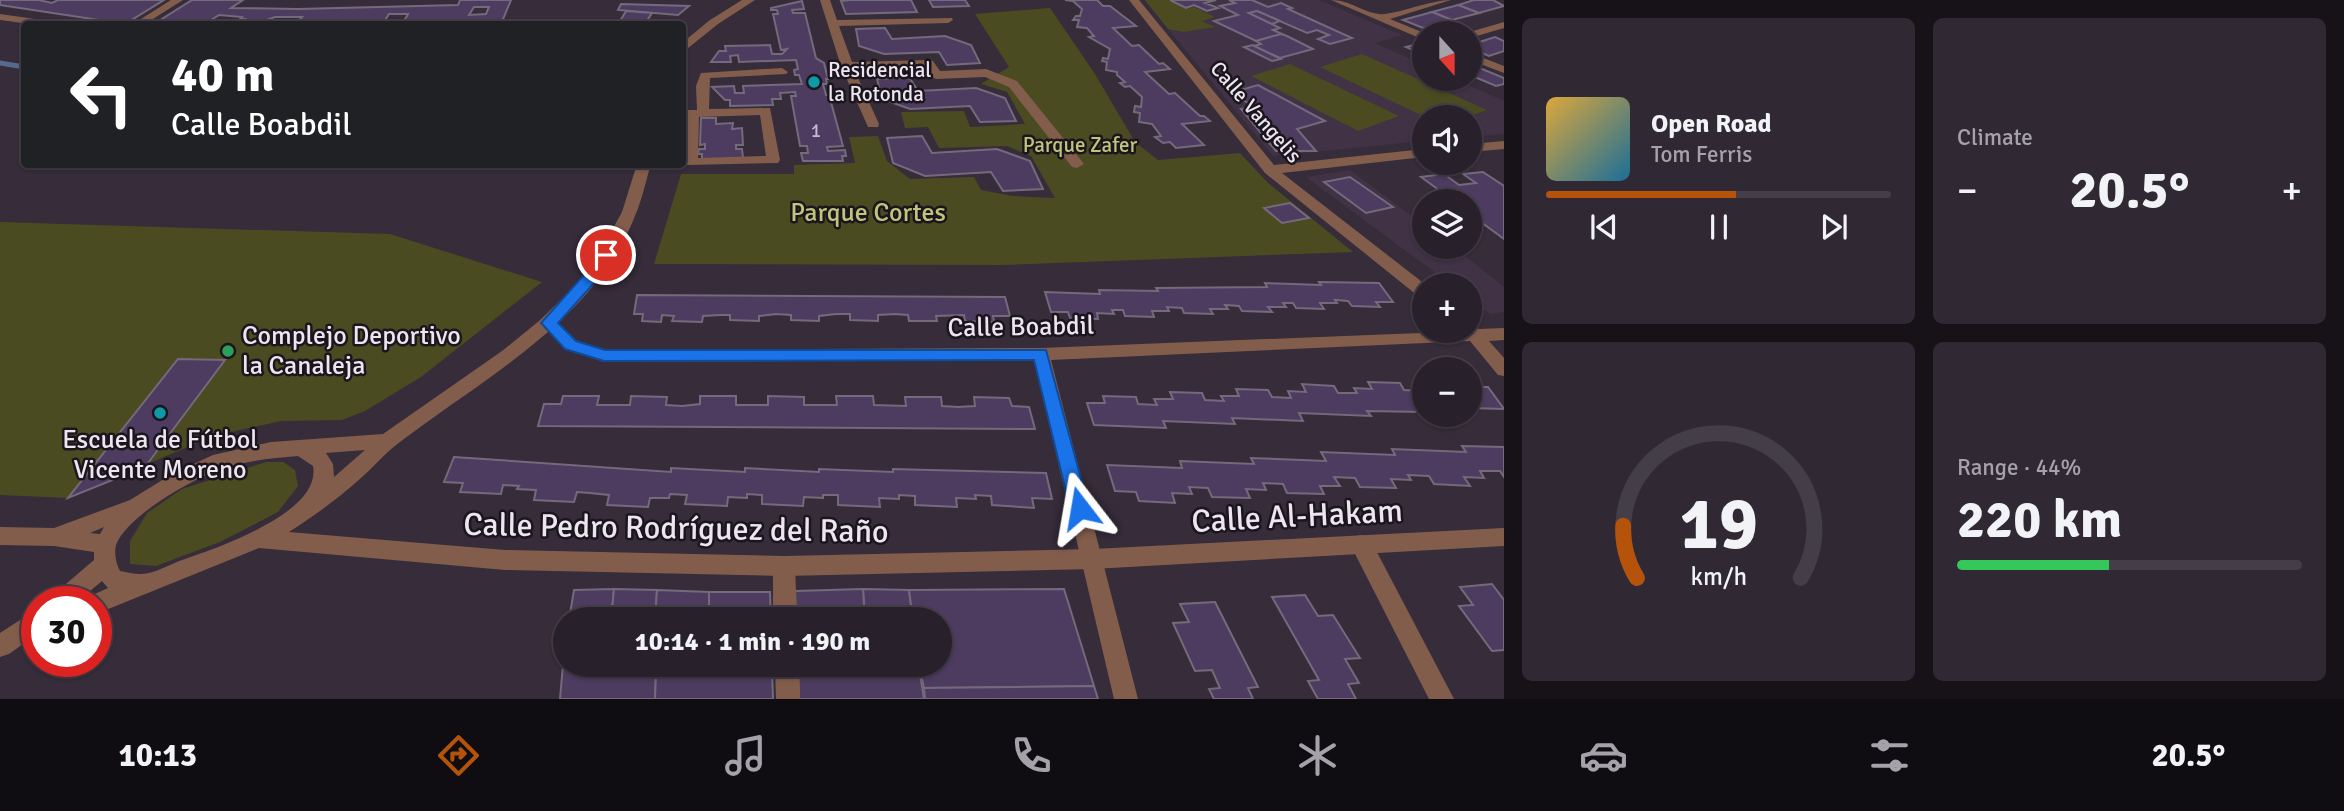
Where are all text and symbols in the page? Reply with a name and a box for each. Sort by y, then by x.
north arrow [1412,21,1482,91]
map controls [1412,21,1482,427]
text: 40 m [171,45,274,105]
icon: left [56,49,147,140]
street label: Calle Vangelis [1205,56,1307,168]
place label: Residencial la Rotonda [828,57,931,107]
marker: Residencial la Rotonda [806,74,822,90]
text: Calle Boabdil [171,105,352,144]
button: sound [1412,105,1482,175]
text: Open Road [1651,108,1772,140]
house number: 1 [811,119,821,143]
text: Climate [1957,123,2033,152]
park label: Parque Zafer [1023,132,1138,158]
text: Tom Ferris [1651,140,1752,169]
text: 20.5° [2070,158,2189,222]
text: − [1957,167,1978,214]
text: + [2281,167,2302,214]
button: layers [1412,189,1482,259]
park label: Parque Cortes [790,197,946,229]
icon: previous [1585,208,1623,246]
icon: pause [1700,208,1738,246]
icon: next [1815,208,1853,246]
pin [576,225,636,285]
icon: arrive [587,236,625,274]
button: + [1412,273,1482,343]
street label: Calle Boabdil [947,310,1095,344]
place label: Complejo Deportivo la Canaleja [242,320,461,382]
marker: Complejo Deportivo la Canaleja [220,343,236,359]
button: − [1412,357,1482,427]
marker: Escuela de Fútbol Vicente Moreno [152,405,168,421]
place label: Escuela de Fútbol Vicente Moreno [62,424,258,486]
text: Range · 44% [1957,453,2081,482]
position arrow [1043,471,1117,545]
text: 19 [1679,480,1758,569]
text: 220 km [1957,488,2122,552]
street label: Calle Al-Hakam [1190,491,1404,541]
street label: Calle Pedro Rodríguez del Raño [463,505,889,551]
text: km/h [1690,560,1747,591]
speed limit sign: 30 [21,586,112,677]
text: 10:14 · 1 min · 190 m [635,626,870,658]
icon: directions [434,731,483,780]
icon: music [721,731,770,780]
icon: phone [1007,731,1056,780]
icon: climate [1293,731,1342,780]
icon: car [1579,731,1628,780]
icon: filters [1865,731,1914,780]
text: 10:13 [119,736,197,775]
text: 20.5° [2152,736,2225,775]

